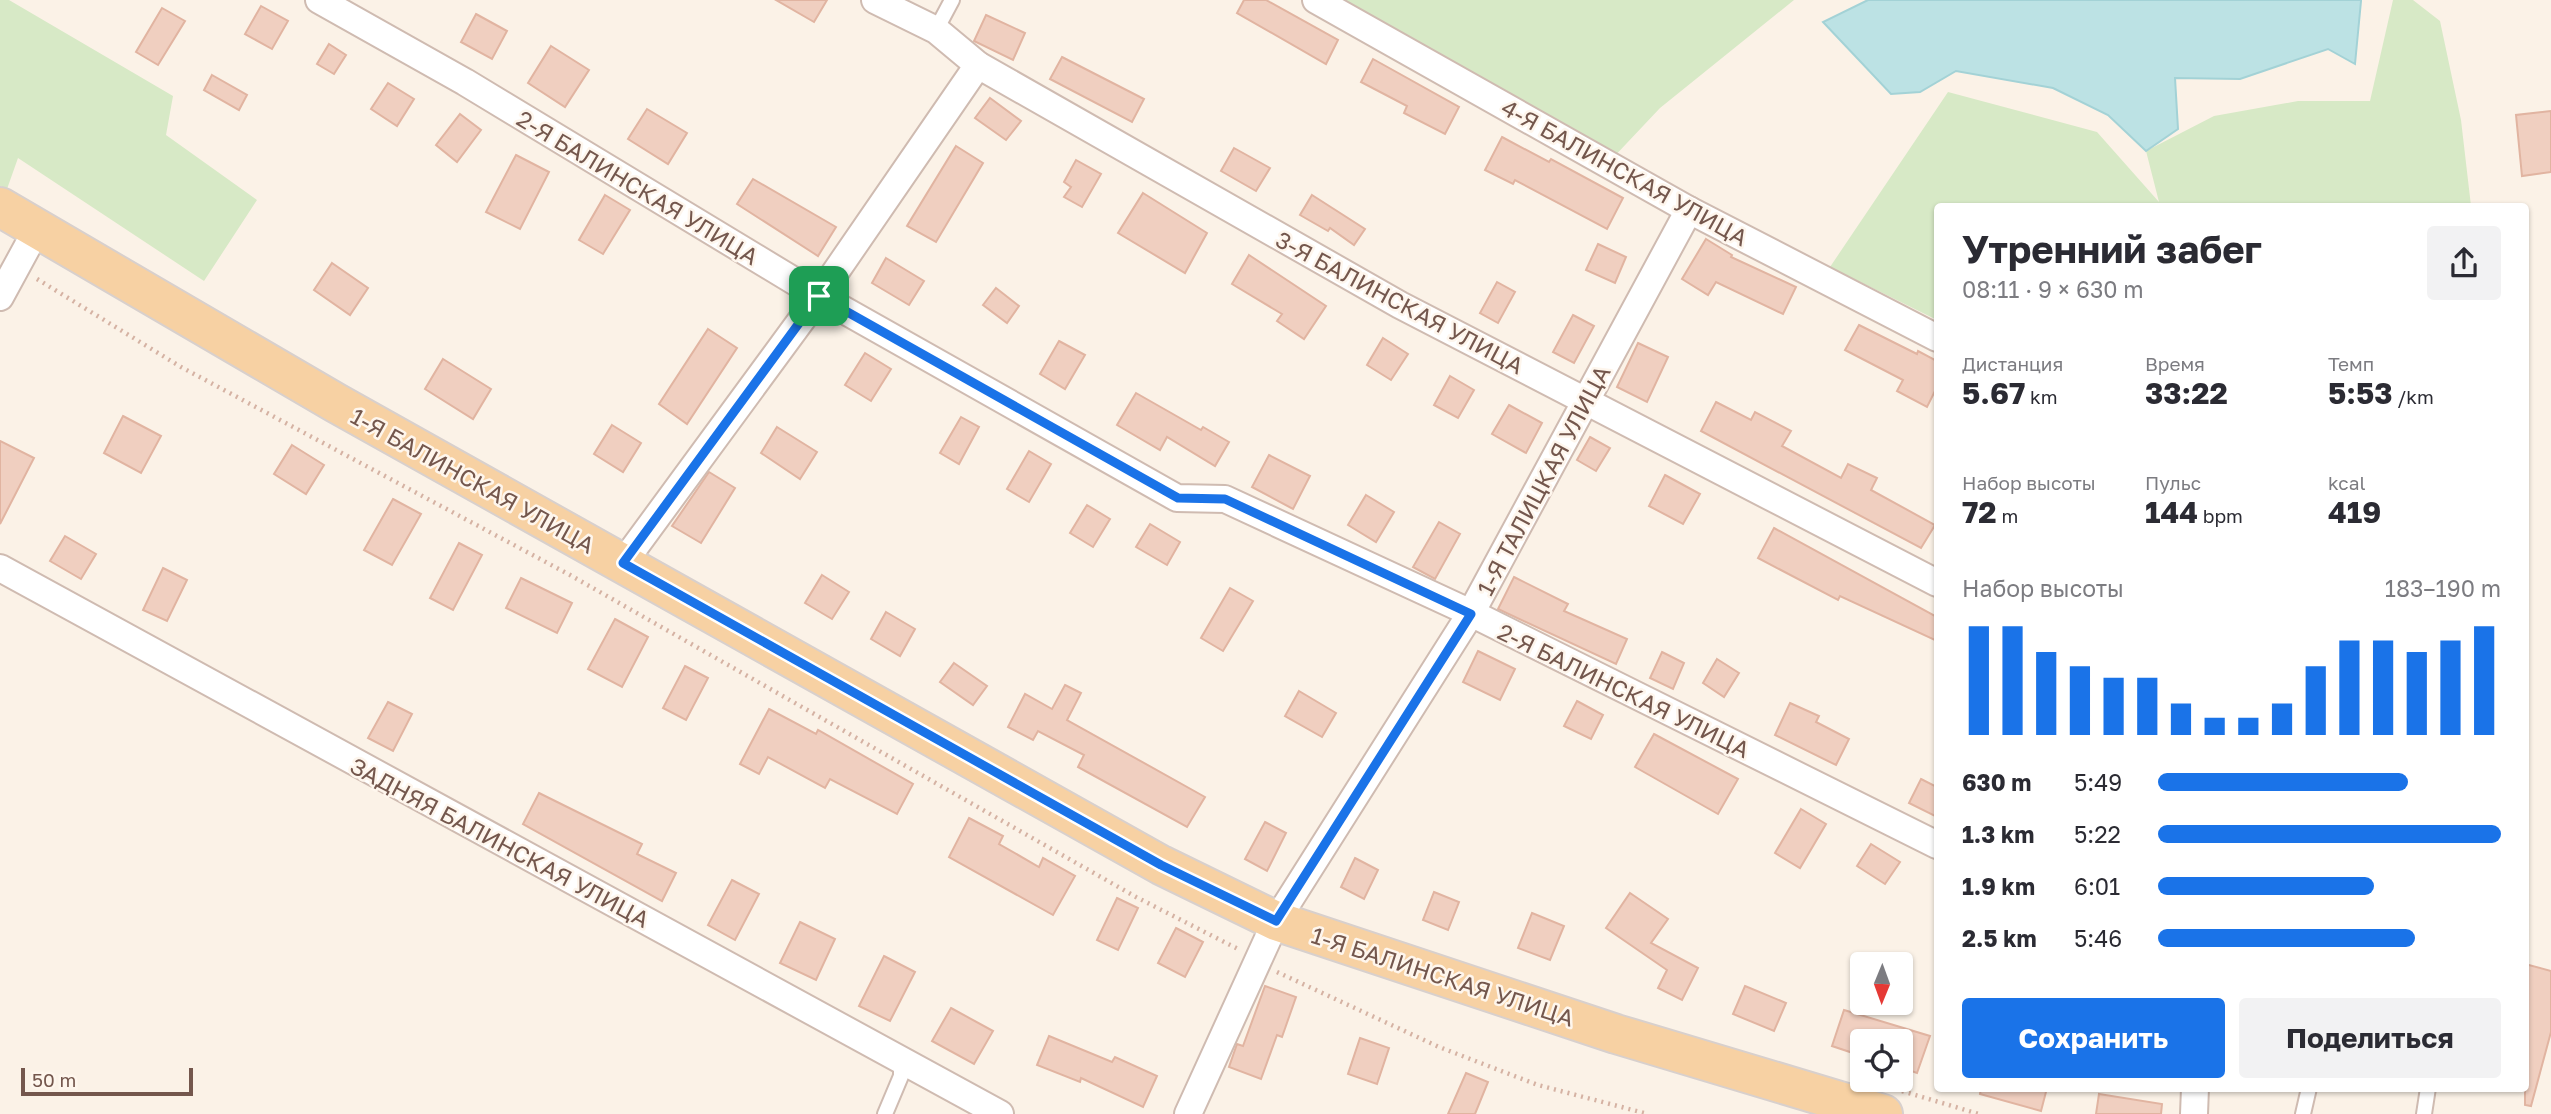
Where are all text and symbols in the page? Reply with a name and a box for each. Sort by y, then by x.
street label: 4-Я БАЛИНСКАЯ УЛИЦА [1497,93,1753,251]
street label: 2-Я БАЛИНСКАЯ УЛИЦА [512,104,764,270]
street label: 3-Я БАЛИНСКАЯ УЛИЦА [1271,225,1529,379]
text: Утренний забег [1962,226,2262,271]
button: share [2427,226,2501,300]
pin [789,266,849,326]
text: 08:11 · 9 × 630 m [1962,275,2144,303]
icon: arrive [800,277,838,315]
text: Дистанция [1962,352,2063,375]
text: Время [2145,352,2205,375]
text: Темп [2328,352,2374,375]
street label: 1-Я ТАЛИЦКАЯ УЛИЦА [1470,360,1616,600]
text: 5.67 [1962,375,2025,411]
text: 33:22 [2145,375,2228,411]
text: 5:53 [2328,375,2393,411]
text: km [2025,385,2058,408]
text: /km [2393,385,2434,408]
street label: 1-Я БАЛИНСКАЯ УЛИЦА [346,401,600,559]
text: Набор высоты [1962,471,2096,494]
text: Пульс [2145,471,2201,494]
text: kcal [2328,471,2366,494]
text: 72 [1962,494,1997,530]
text: 144 [2145,494,2198,530]
text: 419 [2328,494,2381,530]
text: m [1997,504,2018,527]
text: bpm [2198,504,2243,527]
text: Набор высоты [1962,574,2124,602]
text: 183–190 m [2385,574,2501,602]
street label: 2-Я БАЛИНСКАЯ УЛИЦА [1494,617,1754,763]
street label: ЗАДНЯЯ БАЛИНСКАЯ УЛИЦА [346,751,654,933]
text: 630 m [1962,768,2031,796]
text: 5:49 [2074,768,2122,796]
text: 1.3 km [1962,820,2034,848]
text: 5:22 [2074,820,2121,848]
text: 1.9 km [1962,872,2035,900]
text: 6:01 [2074,872,2120,900]
street label: 1-Я БАЛИНСКАЯ УЛИЦА [1308,920,1578,1032]
text: 2.5 km [1962,924,2037,952]
text: 5:46 [2074,924,2122,952]
north arrow [1850,952,1913,1015]
map controls [1850,952,1913,1092]
button: Сохранить [1962,998,2225,1078]
button: Поделиться [2239,998,2501,1078]
button: locate [1850,1029,1913,1092]
scale bar [21,1065,192,1097]
text: 50 m [32,1068,76,1091]

